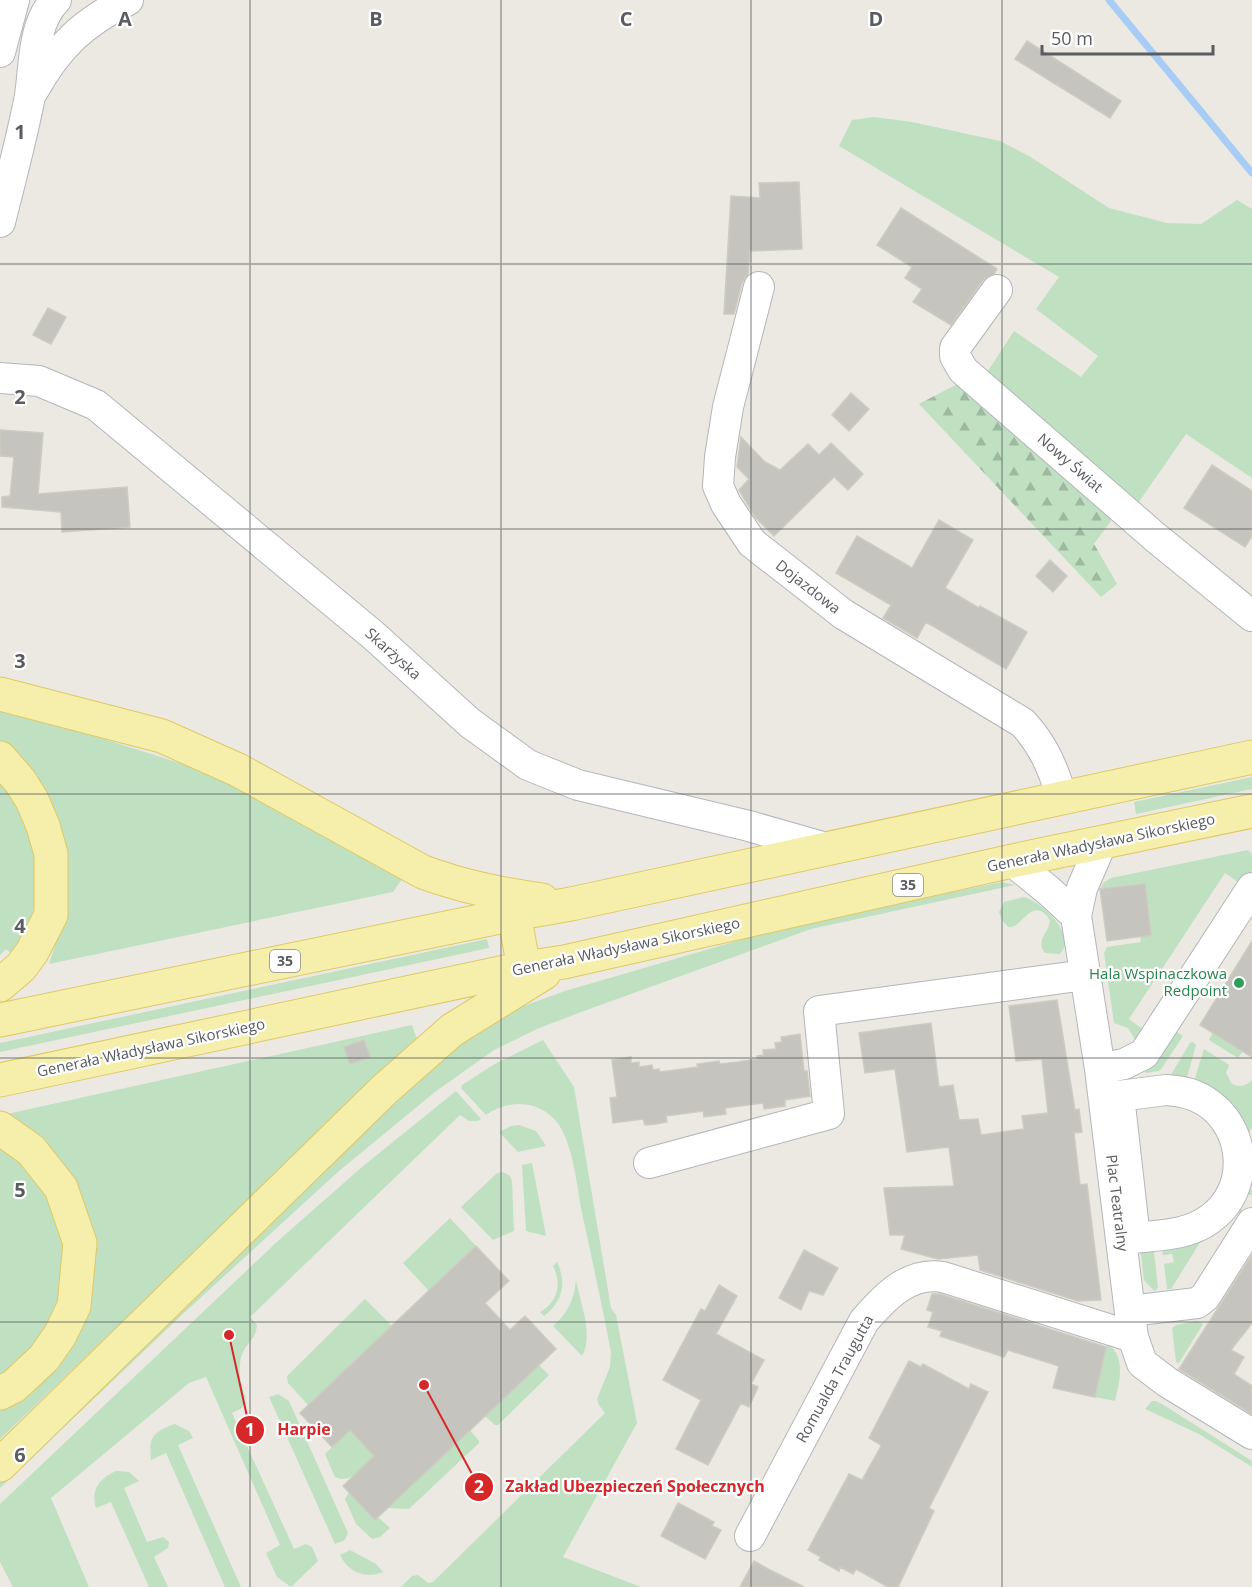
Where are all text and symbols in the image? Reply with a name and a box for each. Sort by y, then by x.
text: A [118,5,132,32]
text: B [369,5,383,32]
text: C [620,5,633,32]
text: D [869,5,883,32]
scale bar [1042,18,1213,56]
text: 50 m [1051,26,1093,50]
text: 1 [14,118,26,145]
text: 2 [14,383,26,410]
street label: Nowy Świat [1034,428,1108,496]
street label: Dojazdowa [772,555,845,618]
street label: Skarżyska [362,623,426,684]
text: 3 [14,647,26,674]
street label: Generała Władysława Sikorskiego [985,808,1217,876]
road number: 35 [893,874,923,896]
text: 4 [14,912,26,939]
street label: Generała Władysława Sikorskiego [510,912,742,980]
road number: 35 [270,950,300,972]
place label: Hala Wspinaczkowa Redpoint [1089,963,1227,1000]
marker: Hala Wspinaczkowa Redpoint [1232,976,1246,990]
street label: Generała Władysława Sikorskiego [35,1013,267,1081]
street label: Plac Teatralny [1102,1153,1134,1253]
text: 5 [14,1176,26,1203]
street label: Romualda Traugutta [791,1311,878,1446]
callout: Harpie [235,1413,343,1447]
text: 1 [245,1417,255,1441]
text: Harpie [277,1418,331,1440]
text: 6 [14,1441,26,1468]
callout: Zakład Ubezpieczeń Społecznych [464,1470,777,1504]
text: 2 [474,1474,484,1498]
text: Zakład Ubezpieczeń Społecznych [505,1475,765,1497]

